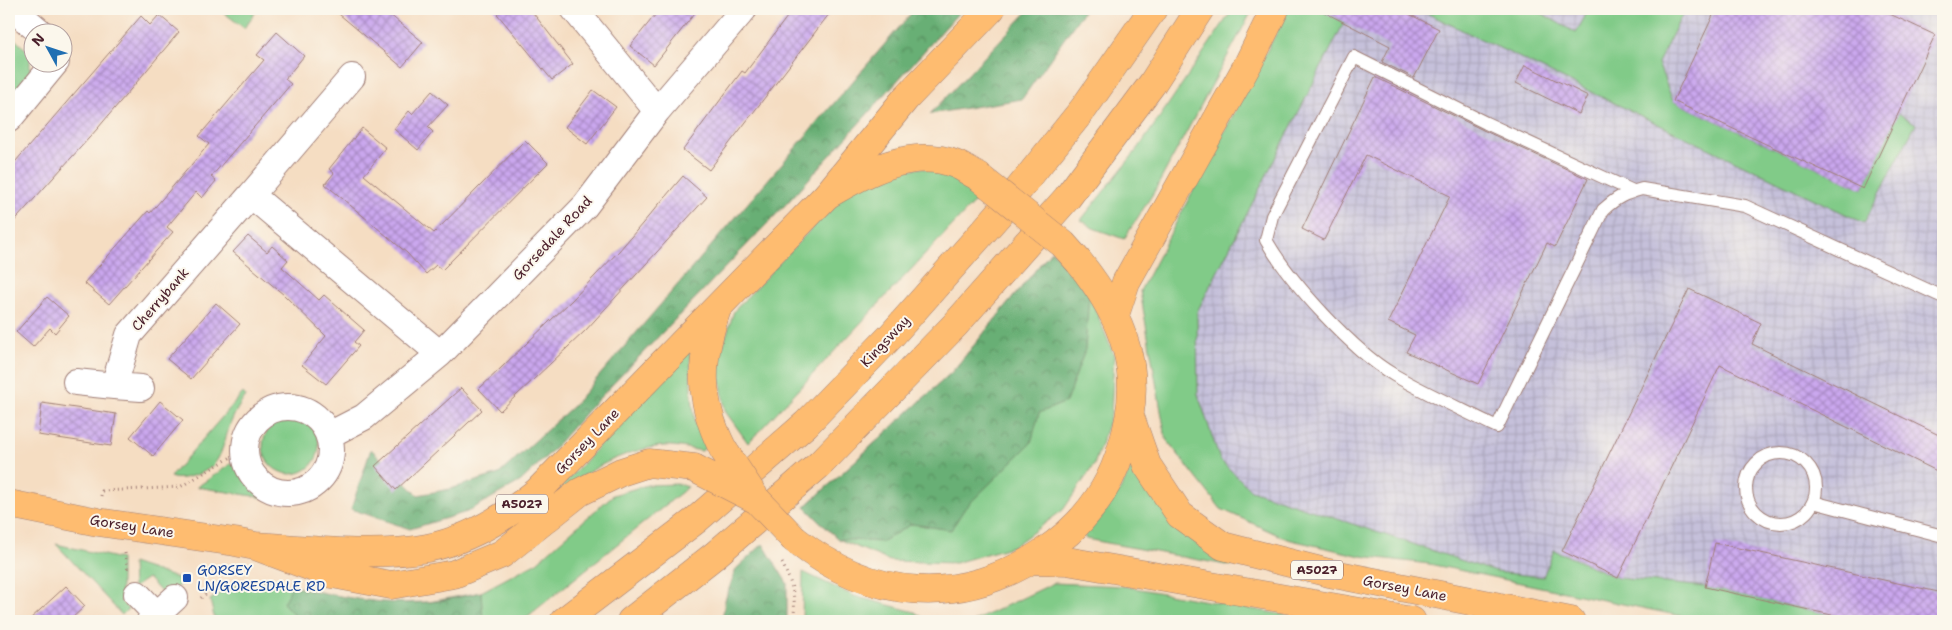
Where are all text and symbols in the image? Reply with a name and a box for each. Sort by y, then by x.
north arrow [22,22,72,72]
text: N [28,30,49,50]
street label: Gorsedale Road [508,192,596,284]
street label: Cherrybank [127,263,193,335]
street label: Kingsway [856,311,914,371]
street label: Gorsey Lane [551,404,623,478]
road number: A5027 [496,494,548,514]
street label: Gorsey Lane [89,510,175,542]
road number: A5027 [1291,560,1343,580]
place label: GORSEY LN/GORESDALE RD [197,561,325,595]
street label: Gorsey Lane [1362,571,1448,605]
marker: GORSEY LN/GORESDALE RD [181,572,193,584]

